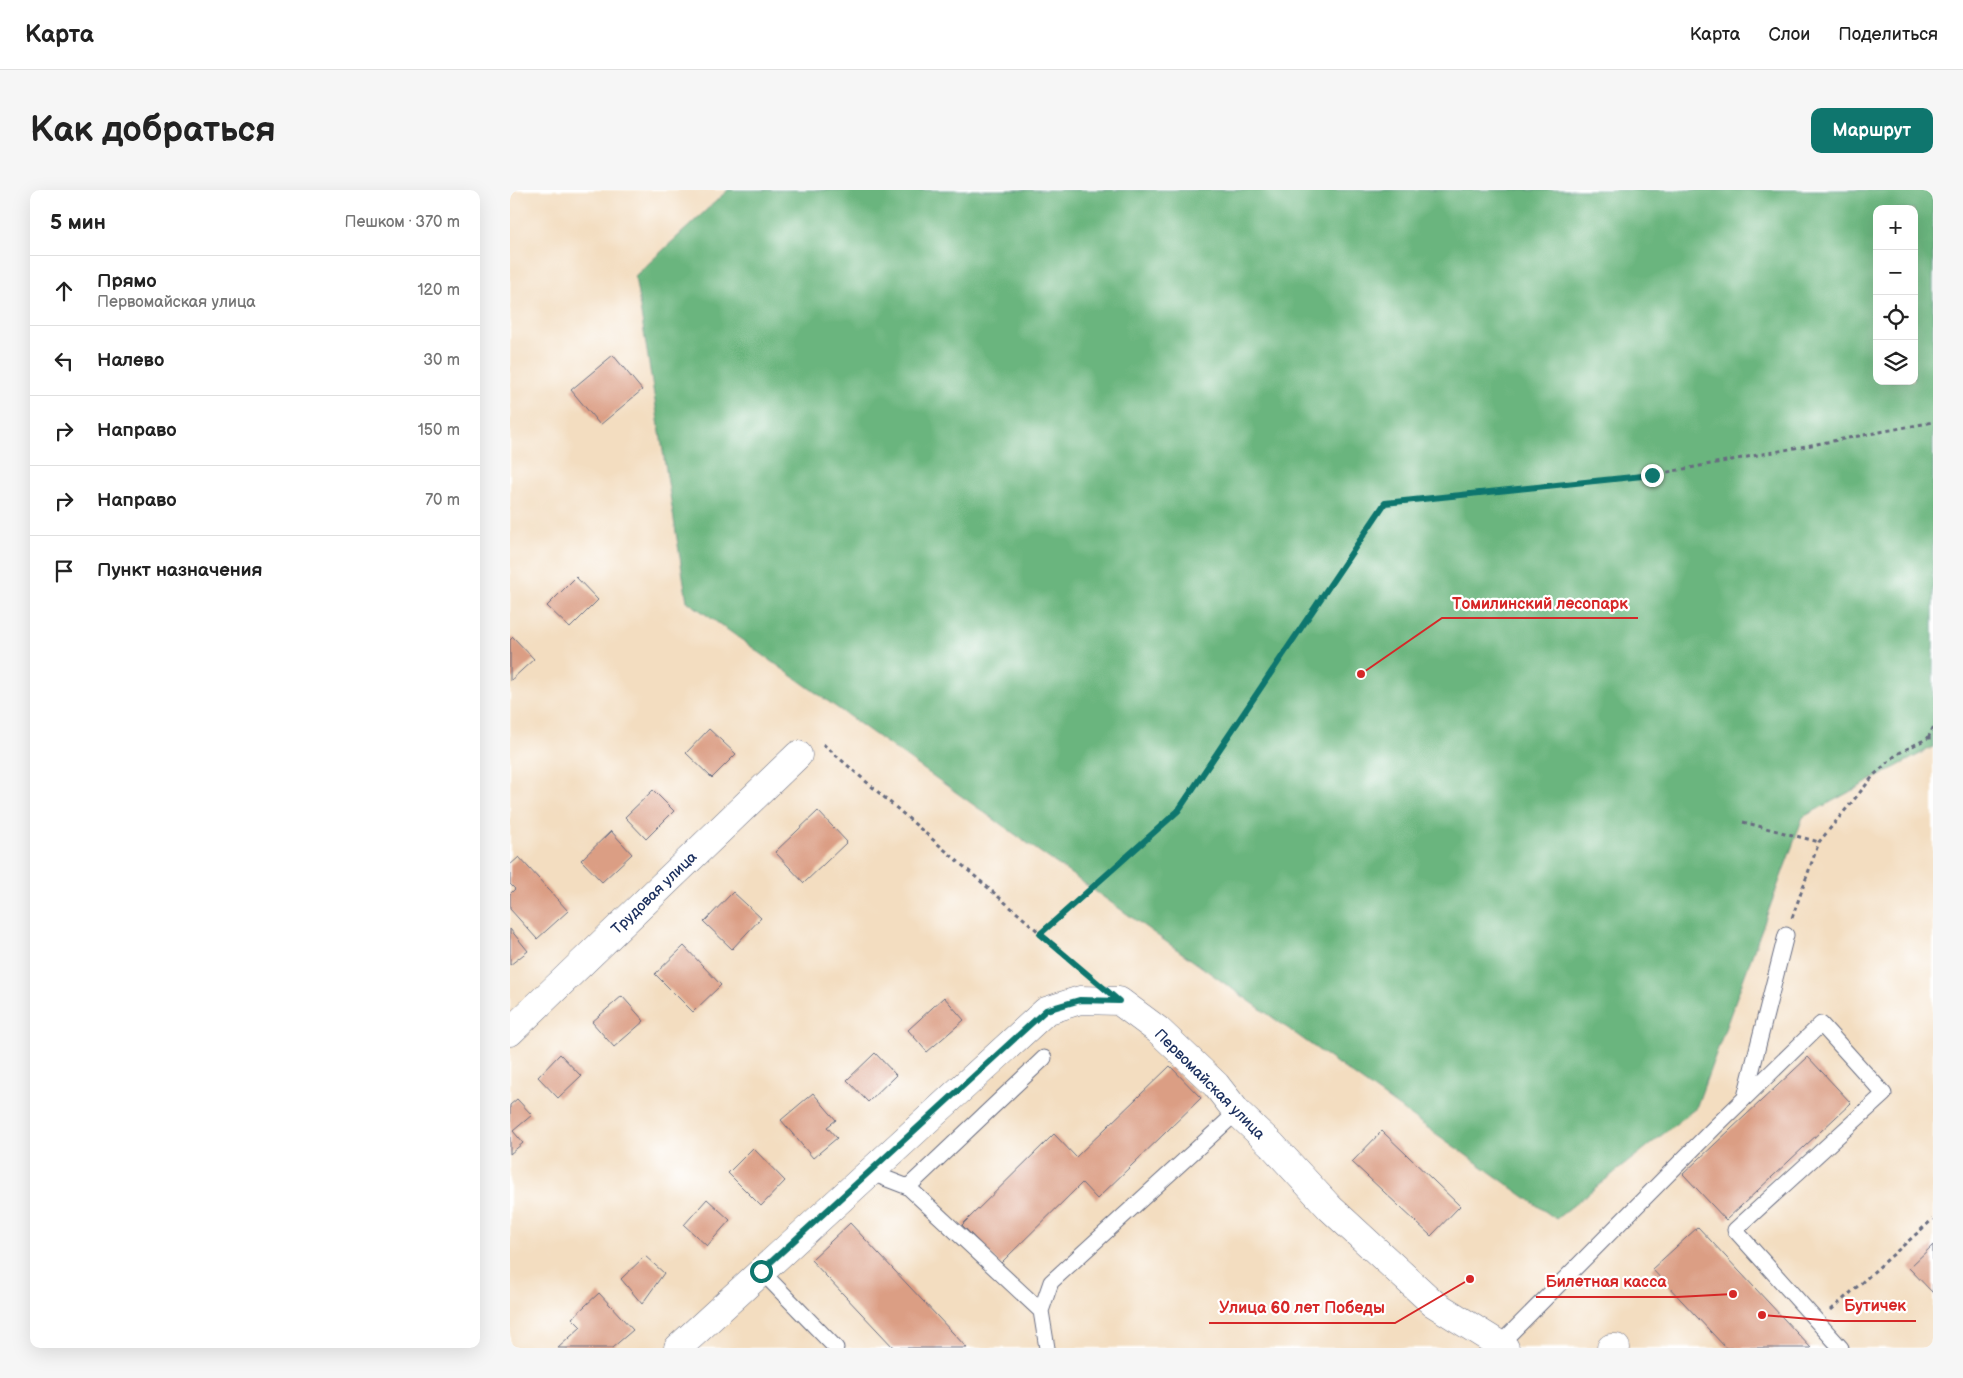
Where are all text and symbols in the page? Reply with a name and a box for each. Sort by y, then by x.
text: Карта [25,20,94,49]
text: Карта [1690,24,1740,45]
text: Слои [1768,24,1810,45]
text: Поделиться [1838,24,1938,45]
button: Маршрут [1811,108,1933,153]
text: Как добраться [30,109,276,152]
map controls [1873,205,1918,385]
button: + [1873,205,1918,250]
text: 5 мин [50,210,106,235]
text: Пешком · 370 m [345,213,460,232]
button: − [1873,250,1918,295]
text: Прямо [97,270,157,293]
icon: ahead [50,277,78,305]
text: 120 m [417,281,460,300]
text: Первомайская улица [97,293,256,312]
button: locate [1873,295,1918,340]
button: layers [1873,340,1918,385]
icon: left [50,347,78,375]
text: Налево [97,349,164,372]
text: 30 m [423,351,460,370]
icon: right [50,417,78,445]
text: Направо [97,419,177,442]
text: 150 m [418,421,460,440]
route end [1641,464,1664,487]
icon: right [50,487,78,515]
text: Направо [97,489,177,512]
text: 70 m [425,491,460,510]
icon: arrive [50,557,78,585]
text: Пункт назначения [97,559,262,582]
callout: Томилинский лесопарк [1442,587,1638,618]
text: Томилинский лесопарк [1452,595,1628,614]
street label: Трудовая улица [608,848,701,939]
street label: Первомайская улица [1150,1025,1269,1144]
route start [750,1260,773,1283]
callout: Билетная касса [1536,1266,1677,1297]
text: Билетная касса [1545,1273,1667,1292]
callout: Бутичек [1834,1290,1916,1321]
callout: Улица 60 лет Победы [1209,1292,1395,1323]
text: Бутичек [1844,1297,1906,1316]
text: Улица 60 лет Победы [1219,1299,1385,1318]

